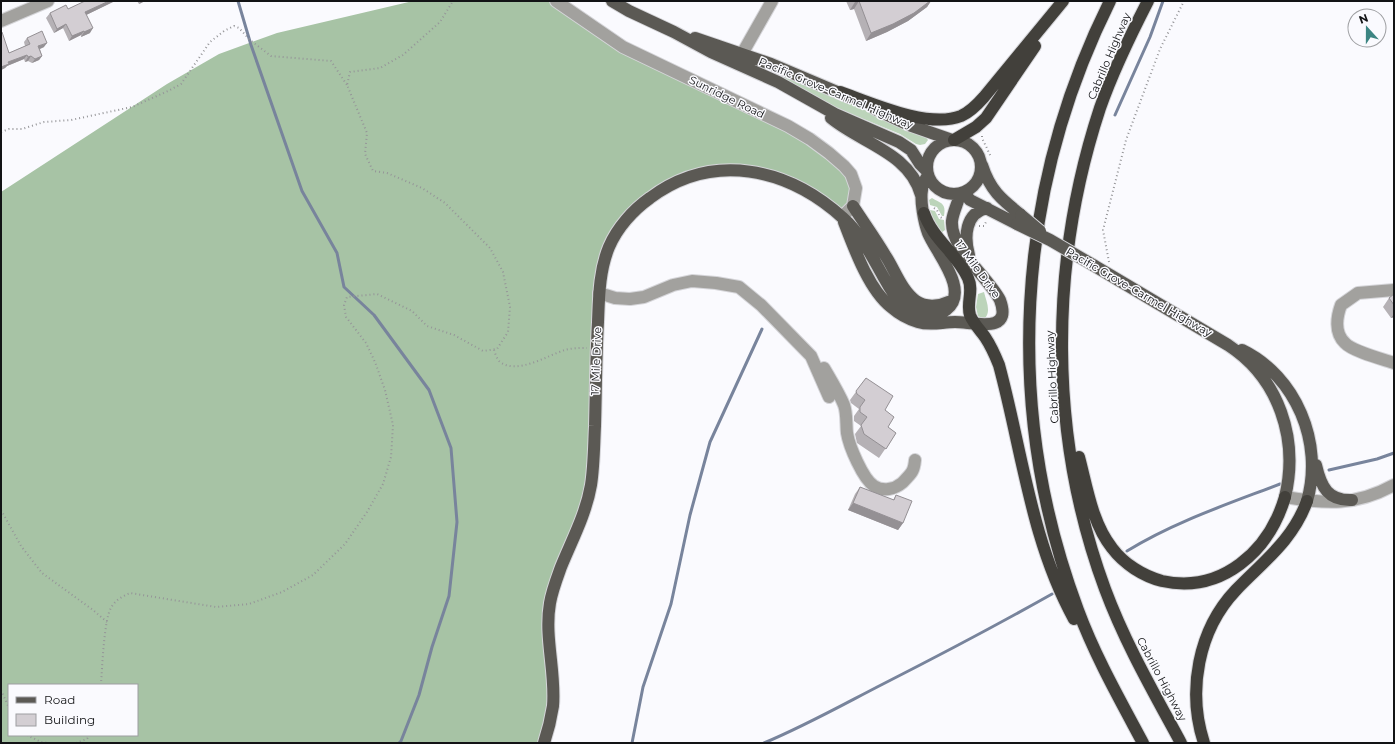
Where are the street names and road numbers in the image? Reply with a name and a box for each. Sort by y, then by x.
street label: Cabrillo Highway [1084,10,1134,102]
street label: Pacific Grove-Carmel Highway [757,54,915,132]
street label: Sunridge Road [687,73,767,121]
street label: 17 Mile Drive [952,237,1004,301]
street label: Pacific Grove-Carmel Highway [1063,244,1215,340]
street label: 17 Mile Drive [588,326,604,395]
street label: Cabrillo Highway [1043,330,1061,424]
street label: Cabrillo Highway [1134,635,1190,723]

